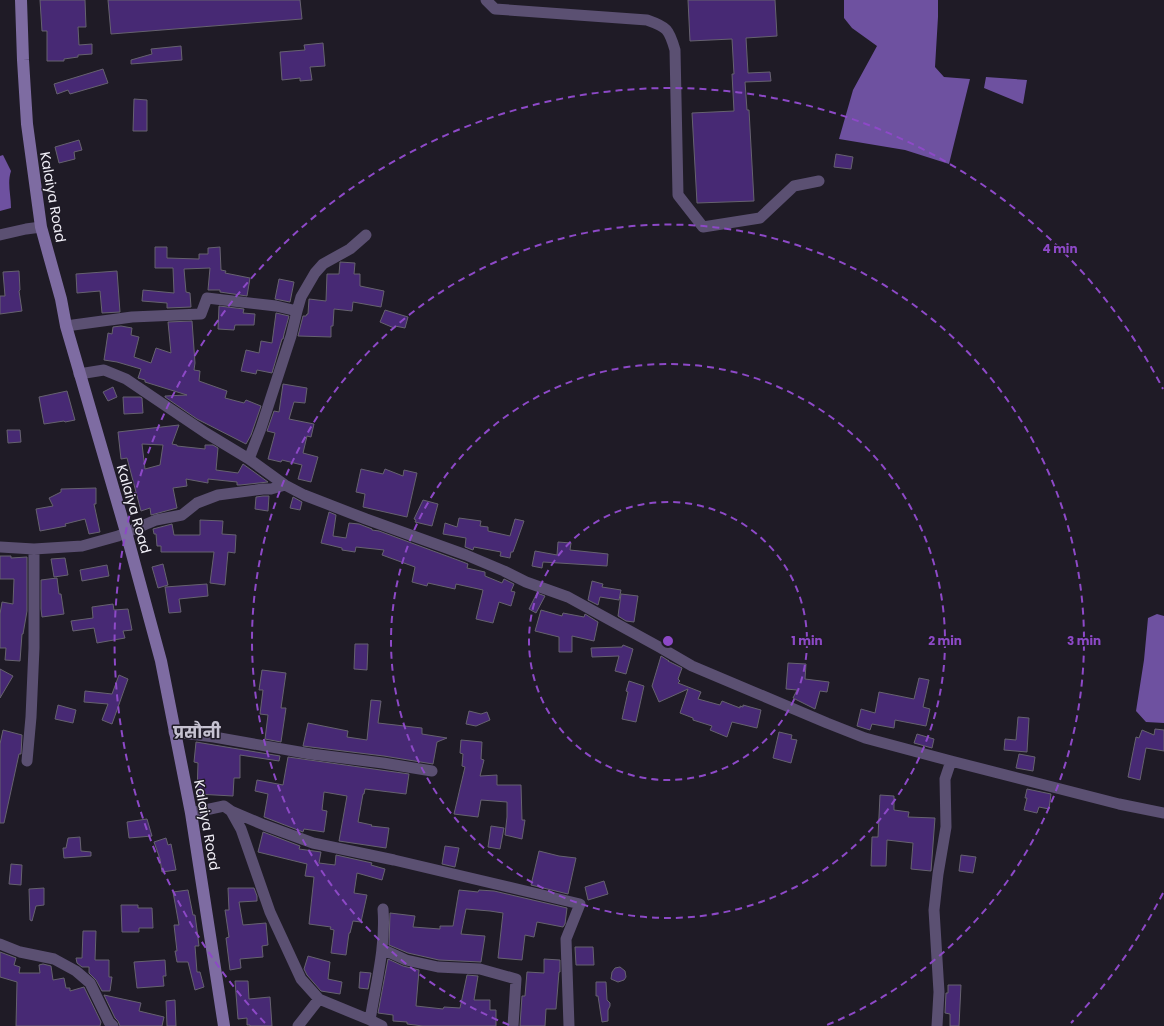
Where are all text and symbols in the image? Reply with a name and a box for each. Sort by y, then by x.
street label: Kalaiya Road [35,150,71,244]
text: 4 min [1042,240,1078,257]
street label: Kalaiya Road [112,462,156,556]
text: 1 min [791,632,823,649]
text: 2 min [928,632,962,649]
text: 3 min [1067,632,1101,649]
centre of rings [661,634,675,648]
district label: प्रसौनी [172,720,222,744]
street label: Kalaiya Road [189,778,225,872]

